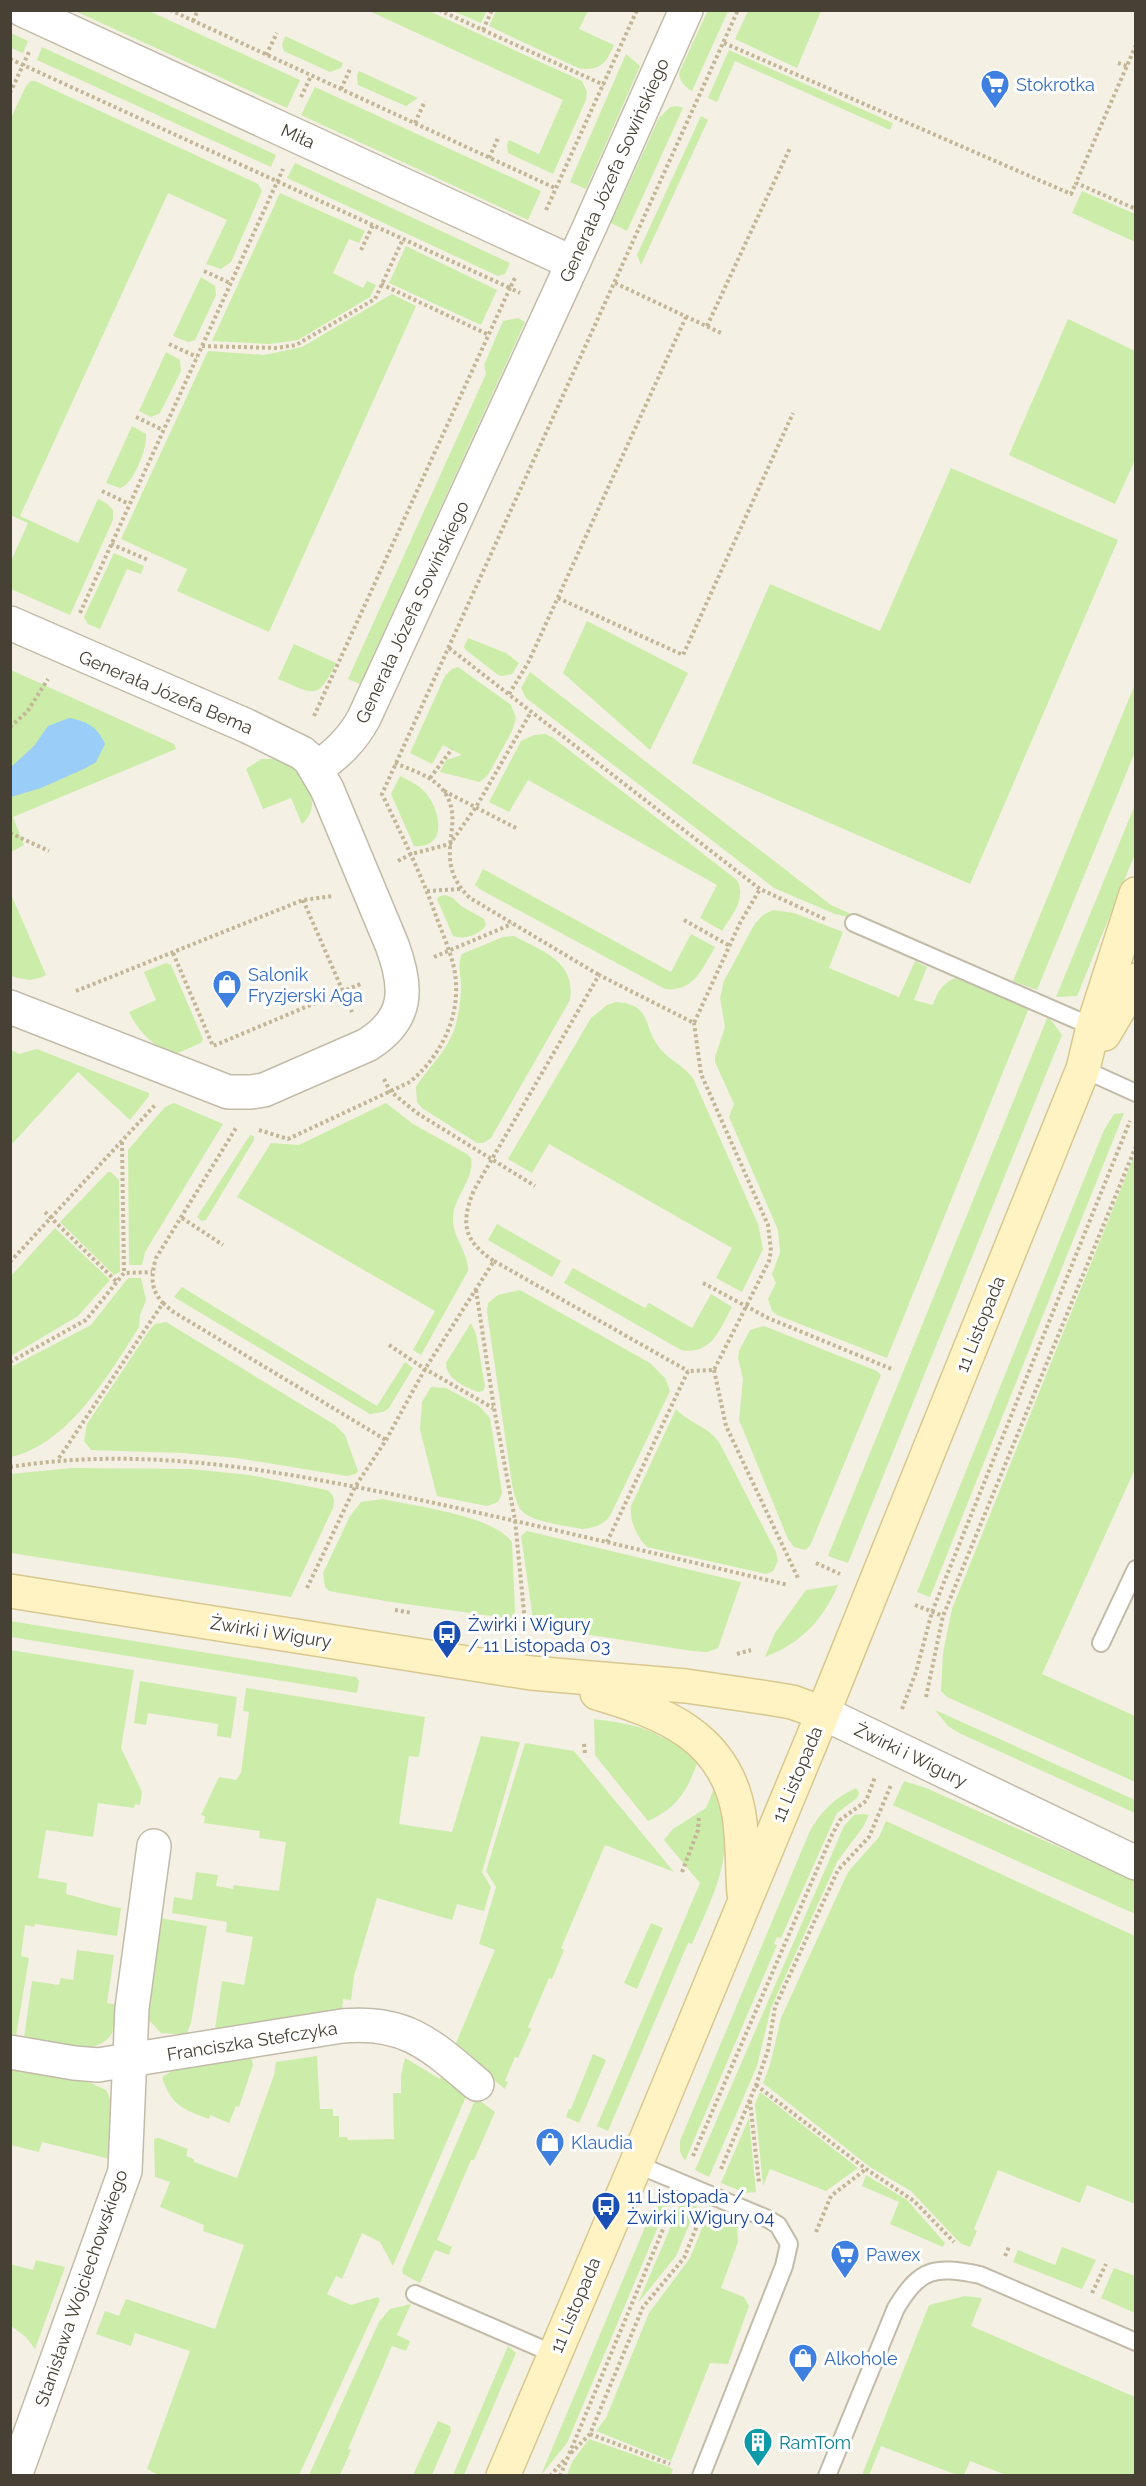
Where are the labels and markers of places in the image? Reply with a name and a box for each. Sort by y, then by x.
supermarket icon: Stokrotka [979,68,1011,110]
place label: Stokrotka [1016,74,1095,95]
place label: Salonik Fryzjerski Aga [248,964,363,1006]
shop icon: Salonik Fryzjerski Aga [211,968,243,1010]
place label: Żwirki i Wigury / 11 Listopada 03 [468,1614,610,1656]
bus stop icon: Żwirki i Wigury / 11 Listopada 03 [431,1618,463,1660]
shop icon: Klaudia [534,2126,566,2168]
place label: Klaudia [571,2132,633,2153]
place label: 11 Listopada / Żwirki i Wigury 04 [627,2186,775,2228]
bus stop icon: 11 Listopada / Żwirki i Wigury 04 [590,2190,622,2232]
supermarket icon: Pawex [829,2238,861,2280]
place label: Pawex [866,2244,920,2265]
shop icon: Alkohole [787,2342,819,2384]
place label: Alkohole [824,2348,898,2369]
building icon: RamTom [742,2426,774,2468]
place label: RamTom [779,2432,851,2453]

